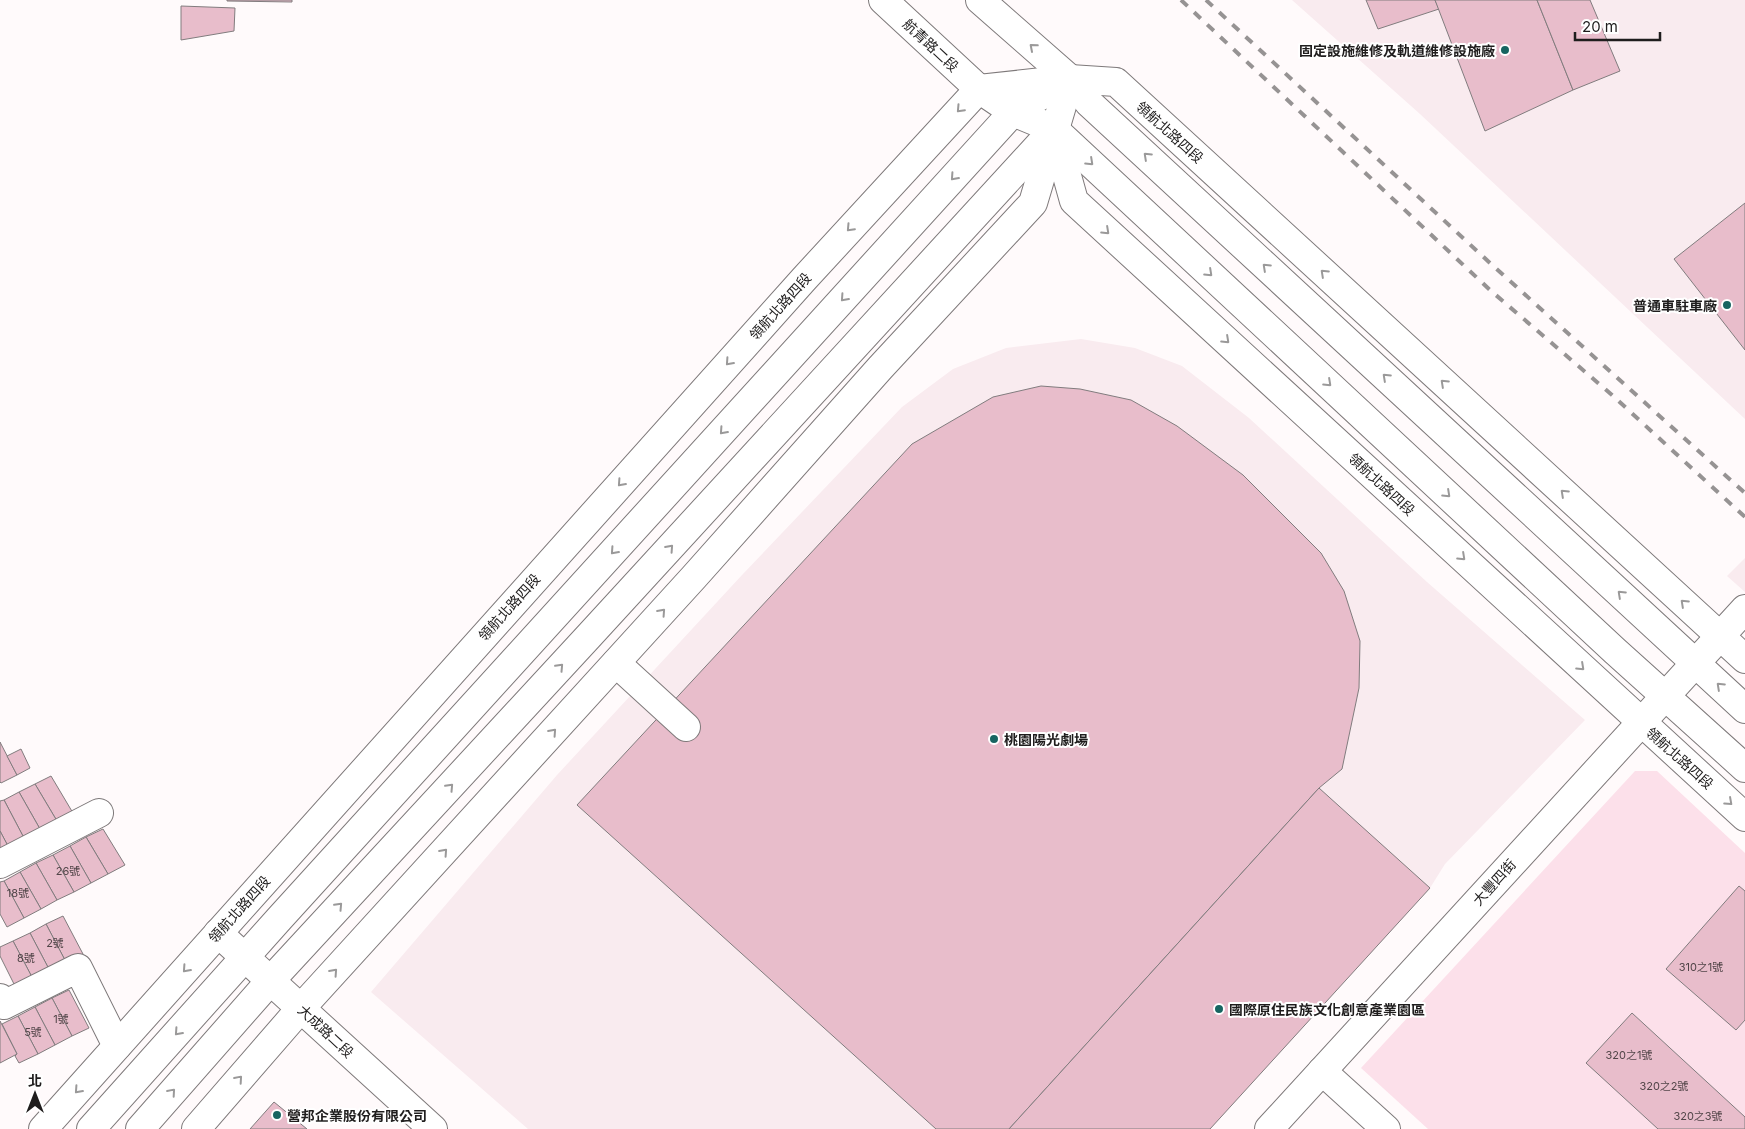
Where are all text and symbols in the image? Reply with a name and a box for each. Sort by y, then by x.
scale bar [1575,10,1660,42]
street label: 航青路二段 [900,15,962,75]
text: 20 m [1582,17,1618,36]
place label: 固定設施維修及軌道維修設施廠 [1299,42,1495,59]
one-way arrow [1030,44,1039,53]
marker: 固定設施維修及軌道維修設施廠 [1499,44,1511,56]
street label: 領航北路四段 [1133,98,1207,166]
one-way arrow [957,103,966,112]
one-way arrow [1144,153,1153,162]
one-way arrow [1084,156,1093,165]
one-way arrow [951,172,960,181]
one-way arrow [847,223,856,232]
one-way arrow [1101,225,1110,234]
one-way arrow [1263,263,1272,272]
one-way arrow [1203,267,1212,276]
street label: 領航北路四段 [746,269,814,343]
one-way arrow [1321,270,1330,279]
one-way arrow [841,292,850,301]
place label: 普通車駐車廠 [1633,297,1717,314]
marker: 普通車駐車廠 [1721,299,1733,311]
one-way arrow [1221,334,1230,343]
one-way arrow [726,356,735,365]
one-way arrow [1382,374,1391,383]
one-way arrow [1322,377,1331,386]
one-way arrow [1441,380,1450,389]
one-way arrow [720,425,729,434]
street label: 領航北路四段 [1345,449,1419,519]
one-way arrow [618,477,627,486]
one-way arrow [1441,488,1450,497]
one-way arrow [1561,490,1570,499]
one-way arrow [664,544,673,553]
one-way arrow [611,545,620,554]
one-way arrow [1456,551,1465,560]
street label: 領航北路四段 [475,570,543,644]
one-way arrow [1617,591,1626,600]
one-way arrow [1680,600,1689,609]
one-way arrow [657,608,666,617]
one-way arrow [1576,661,1585,670]
one-way arrow [554,664,563,673]
one-way arrow [1717,683,1726,692]
street label: 領航北路四段 [1643,724,1717,792]
one-way arrow [547,728,556,737]
place label: 桃園陽光劇場 [1004,731,1088,748]
marker: 桃園陽光劇場 [988,733,1000,745]
one-way arrow [444,783,453,792]
one-way arrow [1723,796,1732,805]
one-way arrow [438,849,447,858]
street label: 大豐四街 [1469,856,1519,908]
house number: 26號 [56,864,80,878]
street label: 領航北路四段 [205,872,273,946]
house number: 18號 [7,886,29,900]
one-way arrow [333,902,342,911]
house number: 2號 [46,936,64,950]
house number: 8號 [17,951,35,965]
house number: 310之1號 [1679,960,1723,974]
one-way arrow [183,963,192,972]
one-way arrow [328,969,337,978]
street label: 大成路二段 [295,1001,357,1061]
place label: 國際原住民族文化創意產業園區 [1229,1001,1425,1018]
marker: 國際原住民族文化創意產業園區 [1213,1003,1225,1015]
house number: 1號 [53,1012,69,1026]
house number: 5號 [24,1025,42,1039]
one-way arrow [175,1027,184,1036]
house number: 320之1號 [1606,1048,1652,1062]
north arrow [10,1069,60,1119]
text: 北 [28,1072,42,1089]
one-way arrow [233,1076,242,1085]
house number: 320之2號 [1639,1079,1689,1093]
one-way arrow [74,1085,83,1094]
one-way arrow [167,1089,176,1098]
place label: 營邦企業股份有限公司 [287,1107,427,1124]
marker: 營邦企業股份有限公司 [271,1109,283,1121]
house number: 320之3號 [1673,1109,1723,1123]

